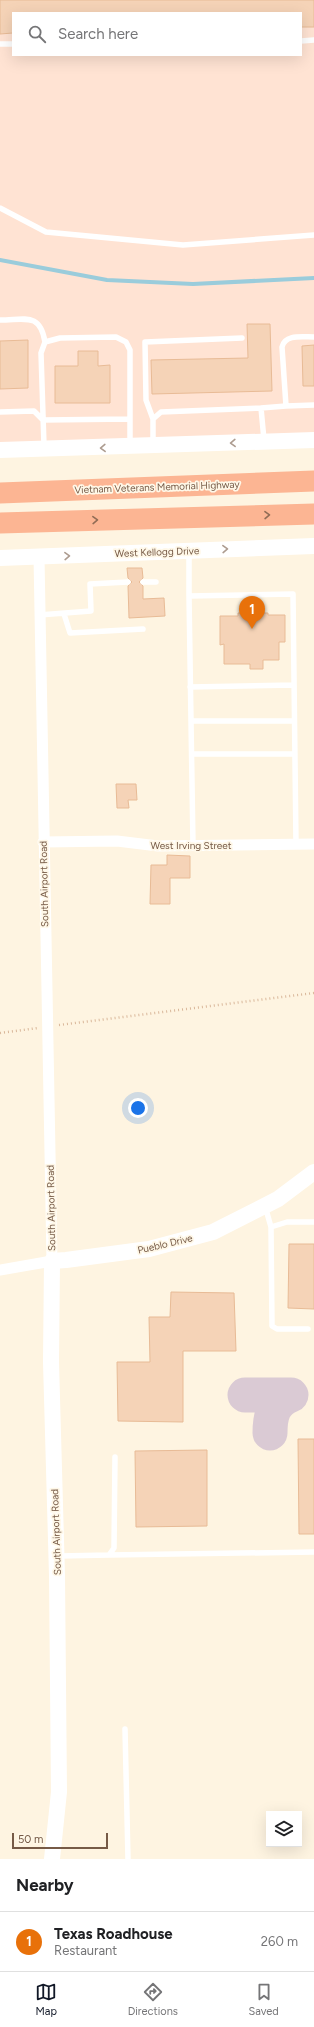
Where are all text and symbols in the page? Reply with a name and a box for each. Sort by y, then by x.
search box [12,12,302,56]
icon: search [26,23,48,45]
text: Search here [58,25,138,43]
one-way arrow [230,439,236,447]
one-way arrow [100,443,106,452]
street label: Vietnam Veterans Memorial Highway [74,478,241,496]
one-way arrow [264,511,270,519]
one-way arrow [92,516,98,524]
street label: West Kellogg Drive [115,544,200,560]
one-way arrow [222,545,228,554]
one-way arrow [64,552,70,560]
pin: 1 [239,596,265,629]
street label: West Irving Street [150,839,232,852]
street label: South Airport Road [37,841,51,927]
your location [128,1098,148,1118]
street label: South Airport Road [44,1165,58,1251]
street label: Pueblo Drive [136,1231,194,1257]
street label: South Airport Road [48,1489,64,1575]
map controls [266,1811,302,1847]
button: layers [266,1811,302,1847]
scale bar [12,1831,108,1850]
text: 50 m [18,1833,43,1846]
text: Nearby [16,1875,74,1895]
text: Texas Roadhouse [54,1925,173,1943]
text: 1 [26,1934,32,1949]
text: 260 m [261,1934,298,1949]
text: Restaurant [54,1943,117,1958]
tab: Map [35,1981,57,2018]
tab: Directions [128,1981,178,2018]
tab: Saved [248,1981,279,2018]

